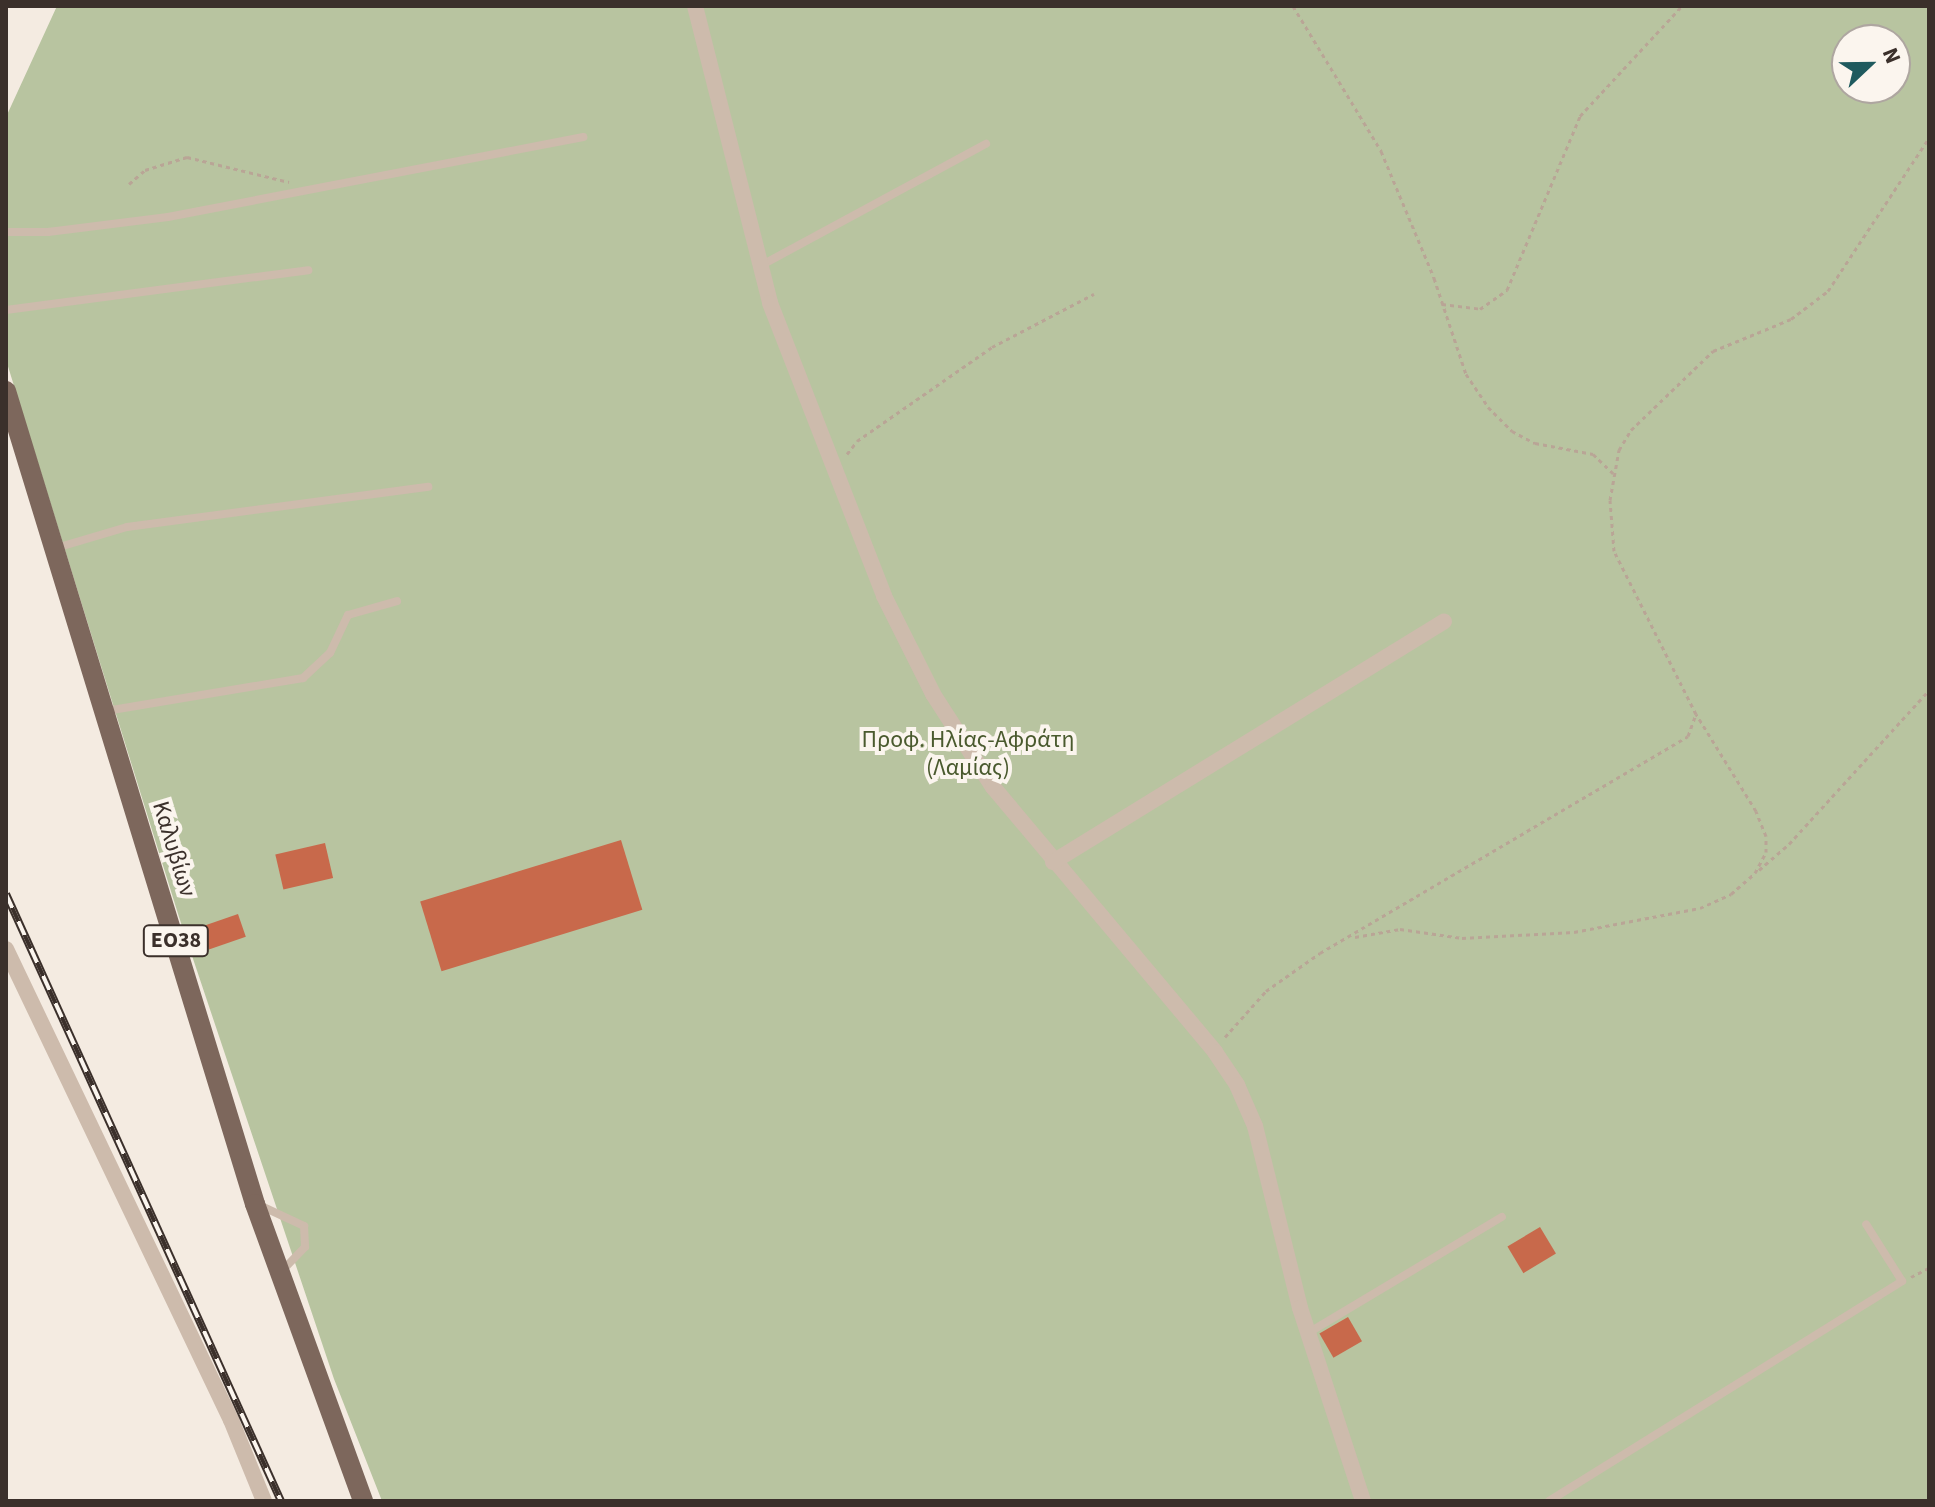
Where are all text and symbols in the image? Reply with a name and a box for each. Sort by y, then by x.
north arrow [1831,24,1911,104]
text: N [1874,43,1909,69]
park label: Προφ. Ηλίας-Αφράτη (Λαμίας) [862,726,1074,782]
street label: Καλυβίων [146,798,202,900]
road number: ΕΟ38 [142,923,210,959]

